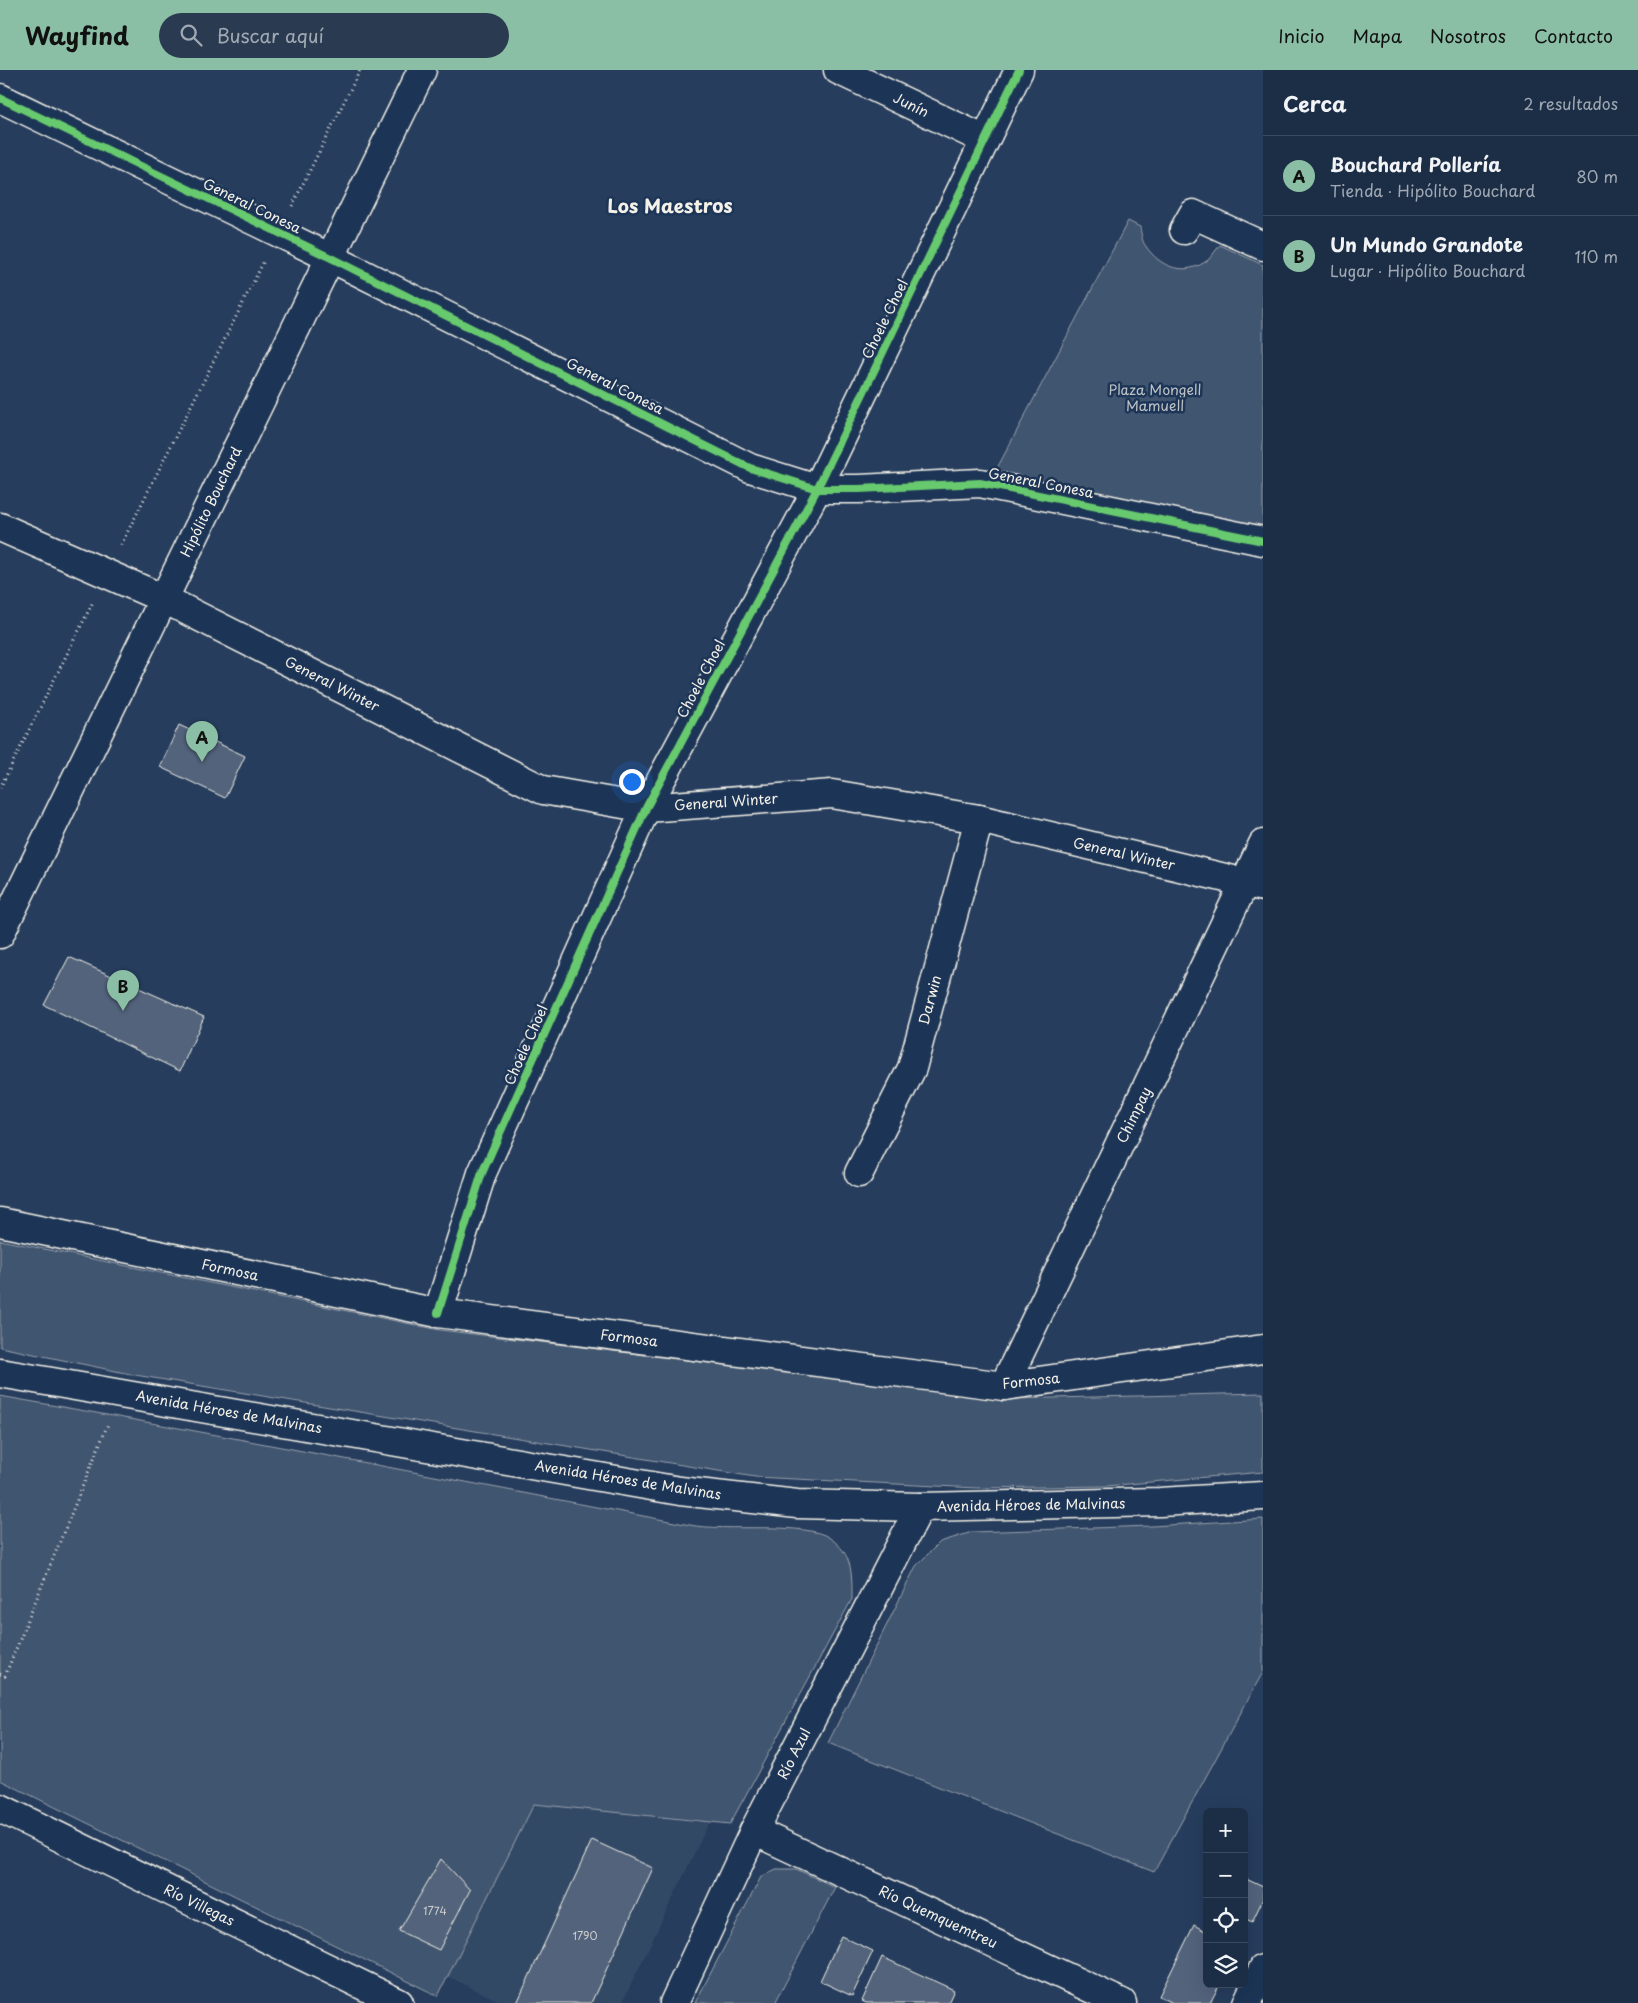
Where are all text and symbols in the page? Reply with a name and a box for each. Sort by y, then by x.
search box [159,13,509,58]
text: Wayfind [25,17,129,53]
icon: search [177,21,205,49]
text: Buscar aquí [217,21,324,49]
text: Inicio [1278,22,1325,49]
text: Mapa [1353,22,1402,49]
text: Nosotros [1430,22,1506,49]
text: Contacto [1534,22,1613,49]
street label: Junín [890,87,933,122]
text: Cerca [1283,87,1347,119]
text: 2 resultados [1524,91,1618,115]
text: Bouchard Pollería [1330,150,1501,178]
text: A [1293,164,1305,188]
text: 80 m [1576,164,1618,188]
street label: General Conesa [200,173,305,239]
text: Tienda · Hipólito Bouchard [1330,178,1535,202]
district label: Los Maestros [608,191,732,219]
text: Un Mundo Grandote [1330,230,1523,258]
text: B [1294,244,1304,268]
text: 110 m [1575,244,1618,268]
text: Lugar · Hipólito Bouchard [1330,258,1525,282]
street label: Choele Choel [856,275,913,362]
street label: General Conesa [563,352,668,419]
park label: Plaza Mongell Mamuell [1109,379,1201,416]
street label: Hipólito Bouchard [175,443,247,561]
street label: General Conesa [987,462,1096,503]
street label: Choele Choel [671,636,730,722]
street label: General Winter [281,651,384,717]
pin: A [186,721,218,762]
your location [619,769,645,795]
street label: General Winter [673,787,779,816]
street label: General Winter [1071,832,1178,876]
pin: B [107,970,139,1011]
street label: Darwin [913,973,946,1027]
street label: Choele Choel [498,1001,553,1088]
street label: Chimpay [1111,1083,1156,1147]
street label: Formosa [200,1253,261,1286]
street label: Formosa [599,1324,659,1351]
street label: Formosa [1001,1367,1061,1394]
street label: Avenida Héroes de Malvinas [134,1385,324,1438]
street label: Avenida Héroes de Malvinas [533,1454,723,1505]
street label: Avenida Héroes de Malvinas [937,1492,1125,1517]
street label: Río Azul [772,1724,815,1783]
map controls [1203,1808,1248,1988]
button: + [1203,1808,1248,1853]
button: − [1203,1853,1248,1898]
street label: Río Villegas [160,1878,238,1931]
street label: Río Quemquemtreu [875,1880,1001,1953]
button: locate [1203,1898,1248,1943]
house number: 1774 [423,1902,447,1919]
house number: 1790 [572,1927,598,1944]
button: layers [1203,1943,1248,1988]

